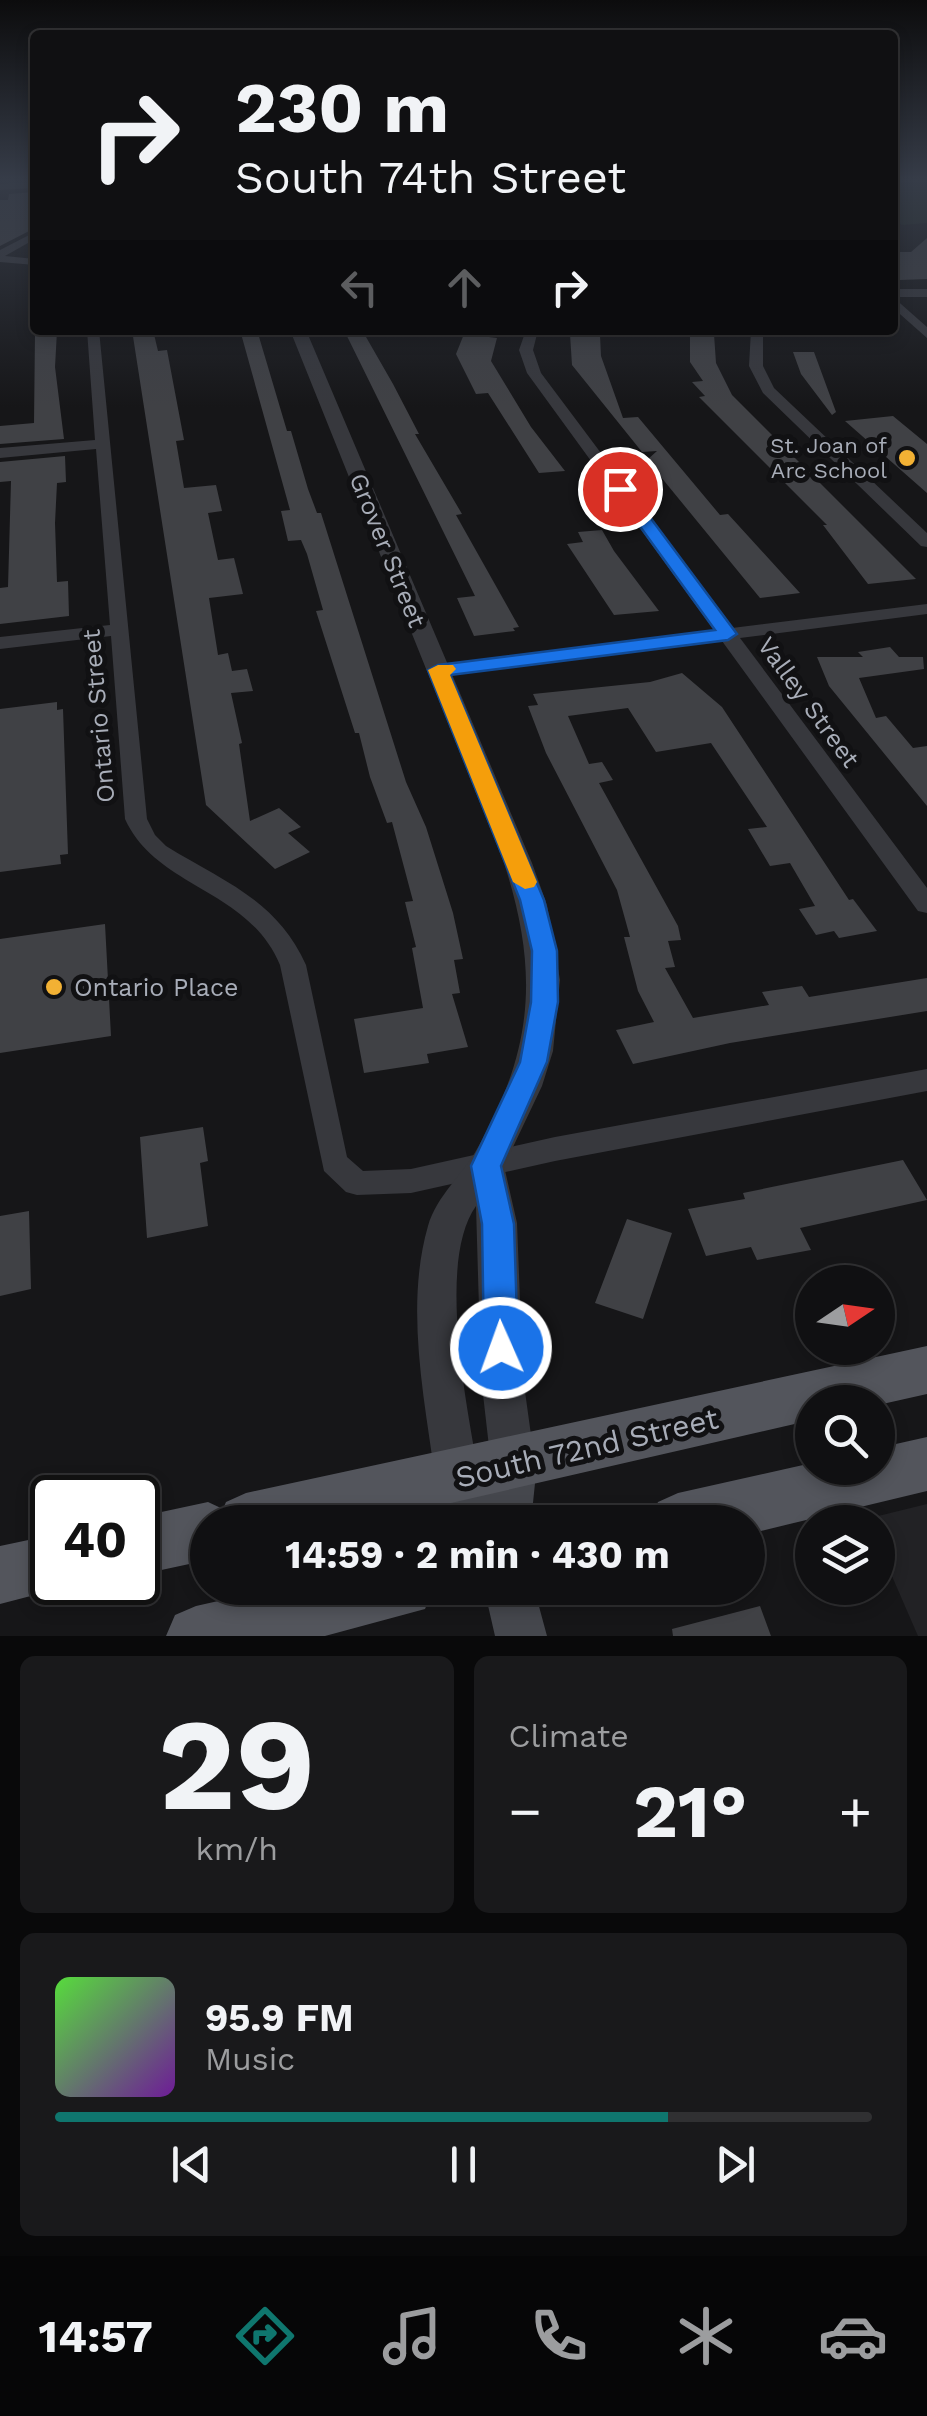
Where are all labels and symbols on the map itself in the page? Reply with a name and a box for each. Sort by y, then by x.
place label: St. Joan of Arc School [770,433,887,483]
pin [578,447,663,532]
marker: St. Joan of Arc School [896,447,918,469]
street label: Grover Street [343,469,432,632]
street label: Ontario Street [76,627,121,804]
street label: Valley Street [752,631,866,774]
place label: Ontario Place [74,973,238,1002]
marker: Ontario Place [43,976,65,998]
north arrow [795,1265,895,1365]
position arrow [449,1296,553,1400]
street label: South 72nd Street [452,1400,722,1495]
speed limit sign: 40 [30,1475,160,1605]

